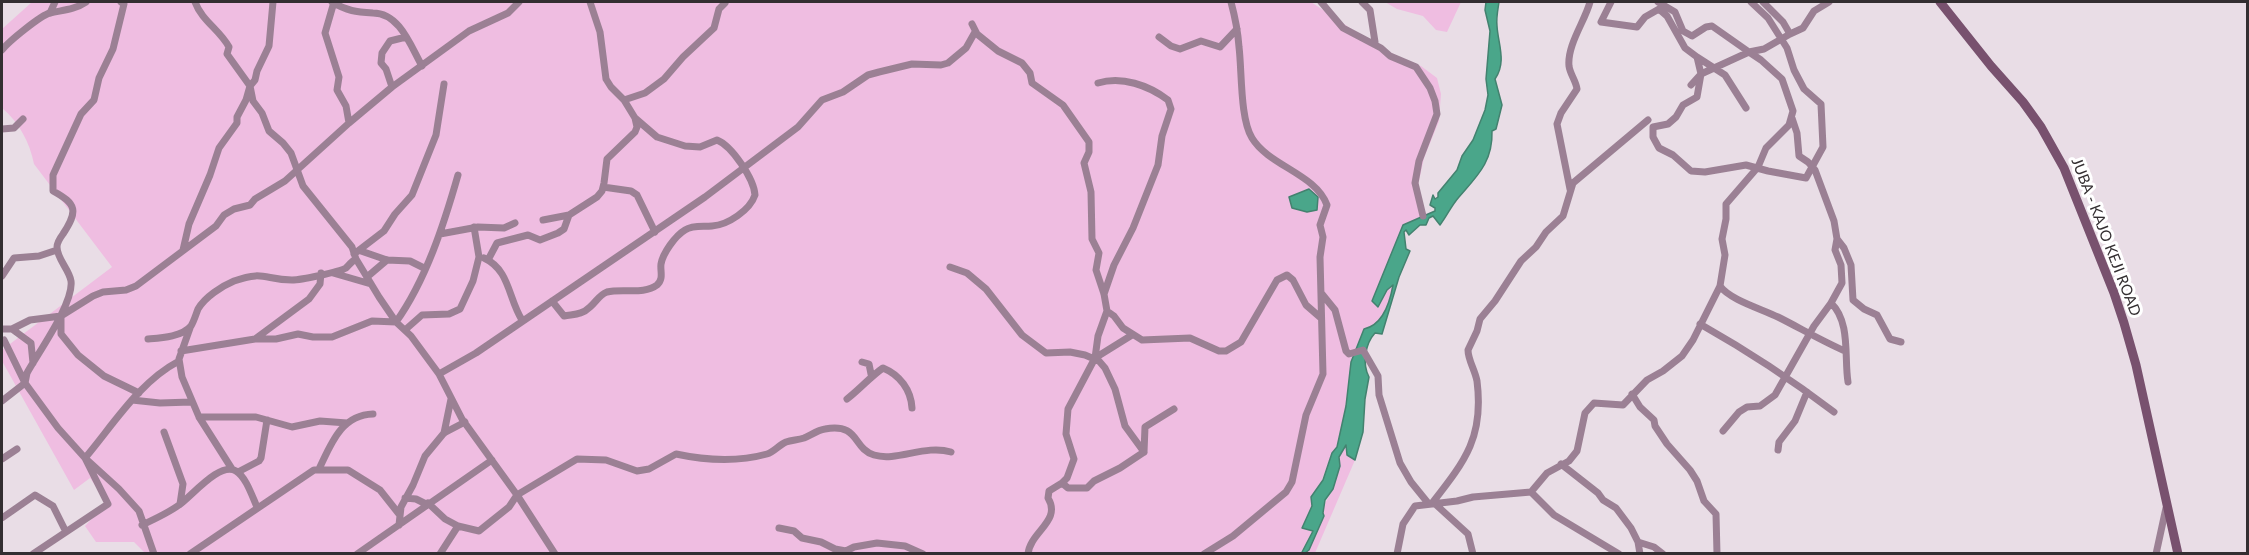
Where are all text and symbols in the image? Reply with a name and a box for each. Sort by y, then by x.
street label: JUBA - KAJO KEJI ROAD [2067,155,2145,319]

